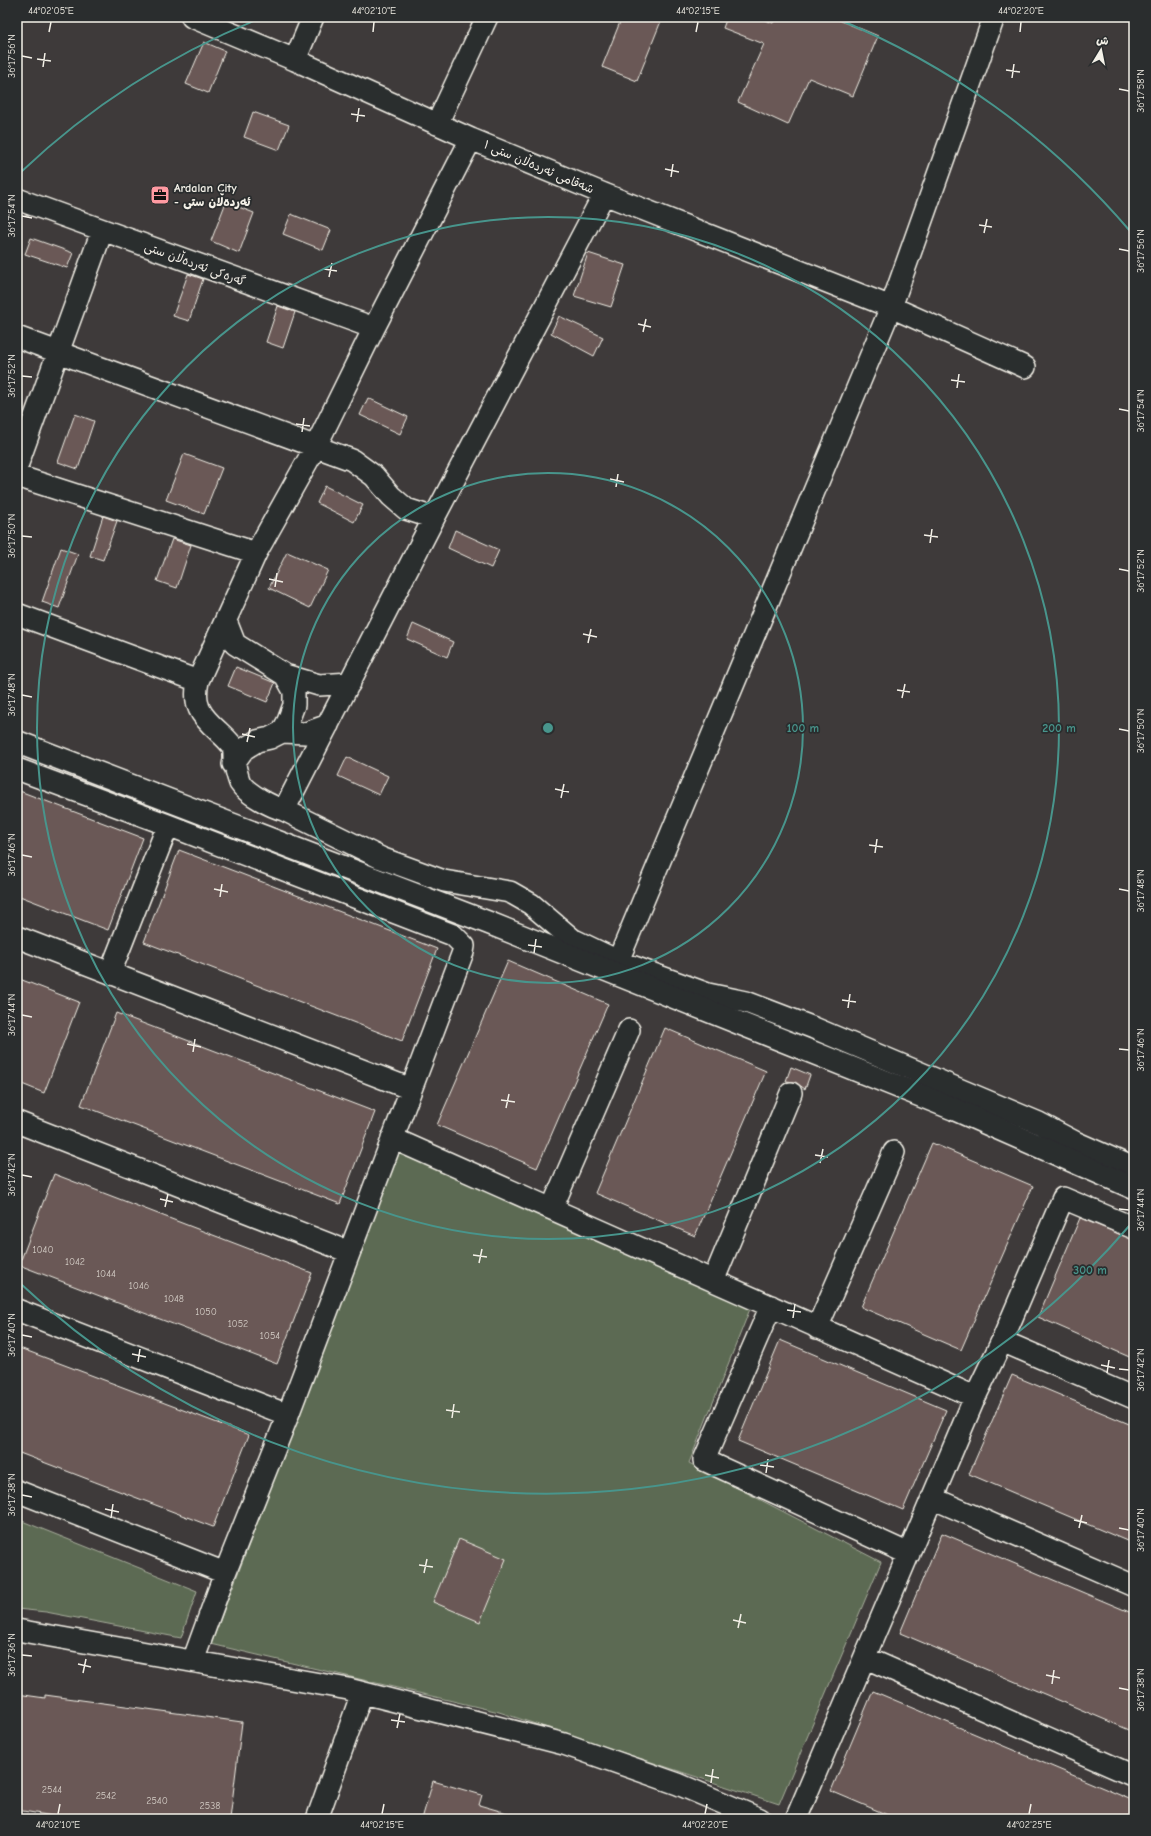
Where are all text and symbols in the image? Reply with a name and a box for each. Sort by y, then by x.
text: 44°02'05"E [28,5,74,17]
text: 44°02'10"E [352,5,396,17]
text: 44°02'15"E [676,5,720,17]
text: 44°02'20"E [998,5,1044,17]
north arrow [1081,30,1121,70]
text: ش [1096,33,1110,48]
text: 36°17'56"N [6,34,18,78]
text: 36°17'58"N [1135,69,1147,113]
street label: شەقامی ئەردەڵان ستی ١ [482,136,597,197]
place label: Ardalan City - ئەردەڵان ستی [174,181,251,210]
office icon: Ardalan City - ئەردەڵان ستی [149,184,171,206]
text: 36°17'54"N [6,194,18,238]
text: 36°17'56"N [1135,229,1147,273]
street label: گەرەکی ئەردەڵان ستی [142,237,248,290]
text: 36°17'52"N [6,354,18,398]
text: 36°17'54"N [1135,389,1147,433]
text: 36°17'50"N [6,514,18,558]
text: 36°17'52"N [1135,549,1147,593]
text: 36°17'48"N [6,674,18,716]
text: 36°17'50"N [1135,709,1147,753]
centre of rings [541,721,555,735]
text: 100 m [787,721,819,735]
text: 200 m [1042,721,1076,735]
text: 36°17'46"N [6,833,18,877]
text: 36°17'48"N [1135,870,1147,912]
text: 36°17'44"N [6,994,18,1036]
text: 36°17'46"N [1135,1028,1147,1072]
text: 36°17'42"N [6,1154,18,1197]
text: 36°17'44"N [1135,1189,1147,1231]
house number: 1040 [33,1244,53,1256]
house number: 1042 [65,1256,85,1268]
text: 300 m [1073,1263,1107,1277]
house number: 1044 [96,1268,116,1280]
house number: 1046 [129,1280,149,1292]
house number: 1048 [164,1293,184,1305]
house number: 1050 [195,1306,217,1318]
text: 36°17'40"N [6,1313,18,1357]
house number: 1052 [228,1318,248,1330]
house number: 1054 [260,1330,280,1342]
text: 36°17'42"N [1135,1349,1147,1392]
text: 36°17'38"N [6,1473,18,1517]
text: 36°17'40"N [1135,1508,1147,1552]
text: 36°17'36"N [6,1633,18,1677]
text: 36°17'38"N [1135,1668,1147,1712]
house number: 2544 [42,1784,62,1796]
house number: 2542 [96,1790,116,1802]
house number: 2540 [146,1795,168,1807]
house number: 2538 [200,1800,220,1812]
text: 44°02'10"E [36,1819,80,1831]
text: 44°02'15"E [360,1819,404,1831]
text: 44°02'20"E [682,1819,728,1831]
text: 44°02'25"E [1007,1819,1051,1831]

